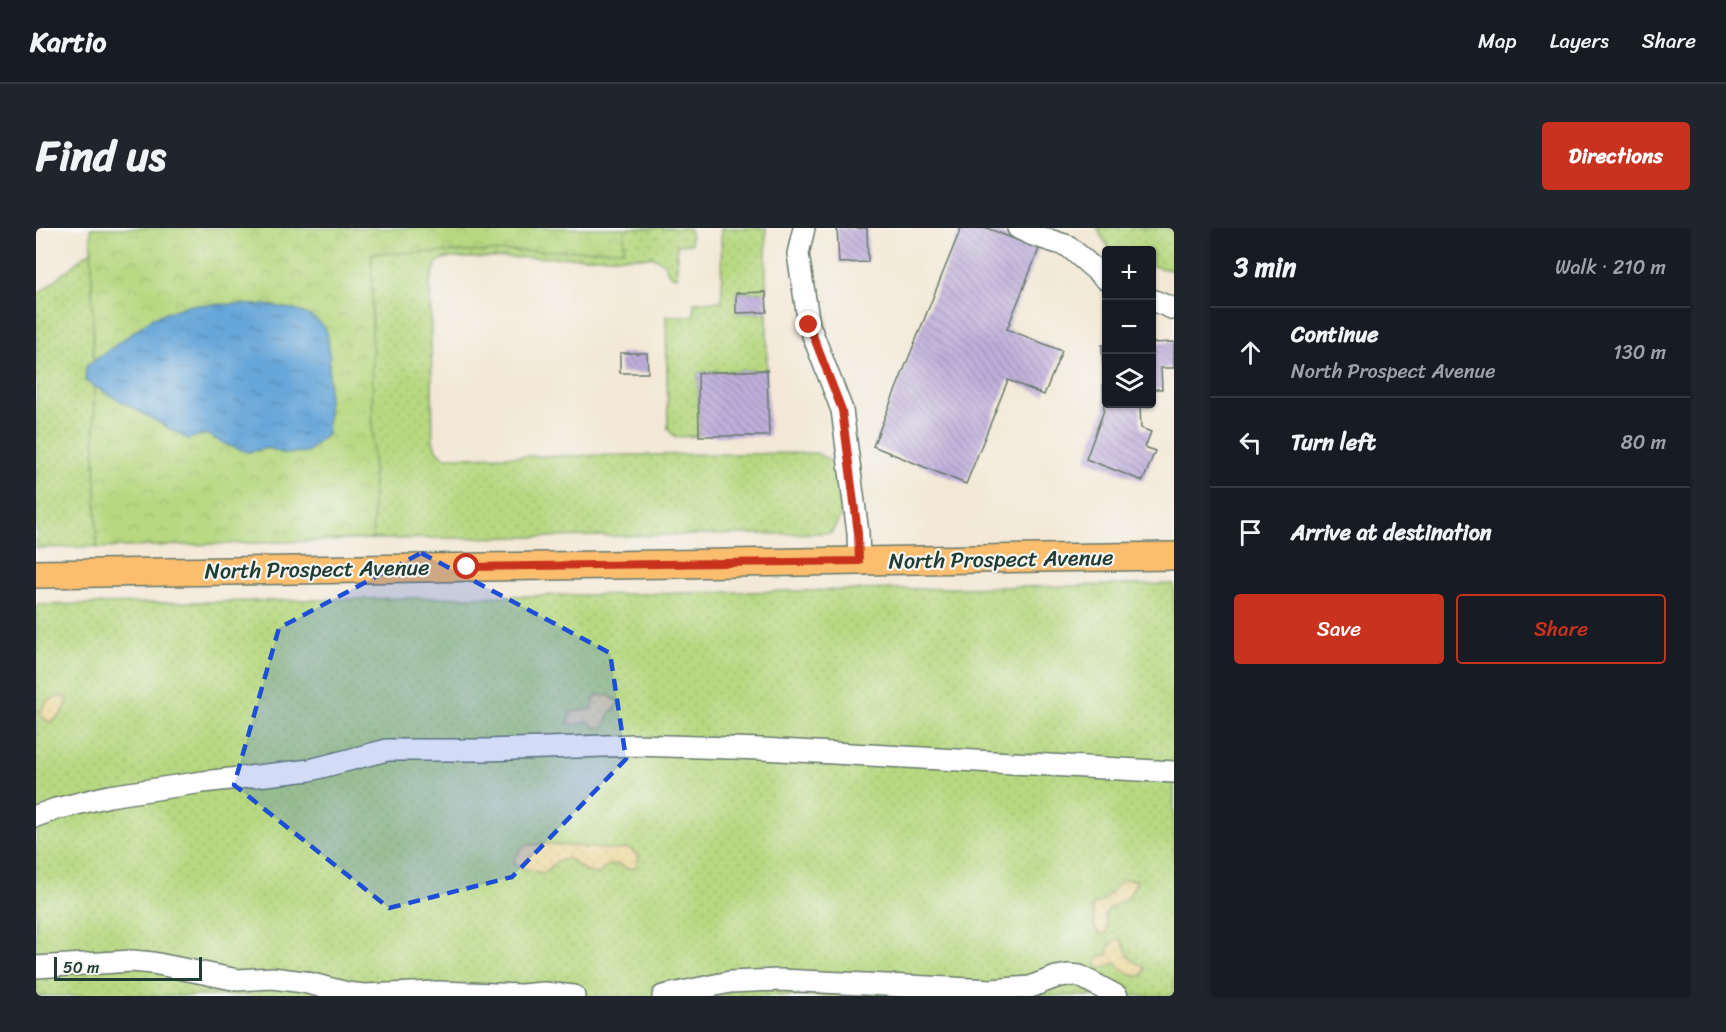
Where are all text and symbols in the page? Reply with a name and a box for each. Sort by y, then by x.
text: Kartio [30,17,106,66]
text: Map [1478,22,1517,60]
text: Layers [1550,22,1609,60]
text: Share [1642,22,1696,60]
text: Find us [36,119,166,193]
button: Directions [1542,122,1690,190]
text: 3 min [1234,244,1296,290]
map controls [1102,246,1156,408]
button: + [1102,246,1156,300]
text: Walk · 210 m [1555,250,1666,285]
button: − [1102,300,1156,354]
route end [795,311,821,337]
text: Continue [1291,315,1379,354]
text: 130 m [1613,335,1666,370]
icon: ahead [1234,336,1267,369]
button: layers [1102,354,1156,408]
text: North Prospect Avenue [1291,354,1496,389]
text: Turn left [1291,423,1376,462]
text: 80 m [1621,425,1666,460]
icon: left [1234,426,1267,459]
text: Arrive at destination [1291,513,1492,552]
icon: arrive [1234,516,1267,549]
street label: North Prospect Avenue [888,538,1114,580]
street label: North Prospect Avenue [204,548,430,590]
route start [453,553,479,579]
button: Save [1234,594,1444,664]
button: Share [1456,594,1666,664]
text: 50 m [63,953,99,982]
scale bar [54,954,202,982]

